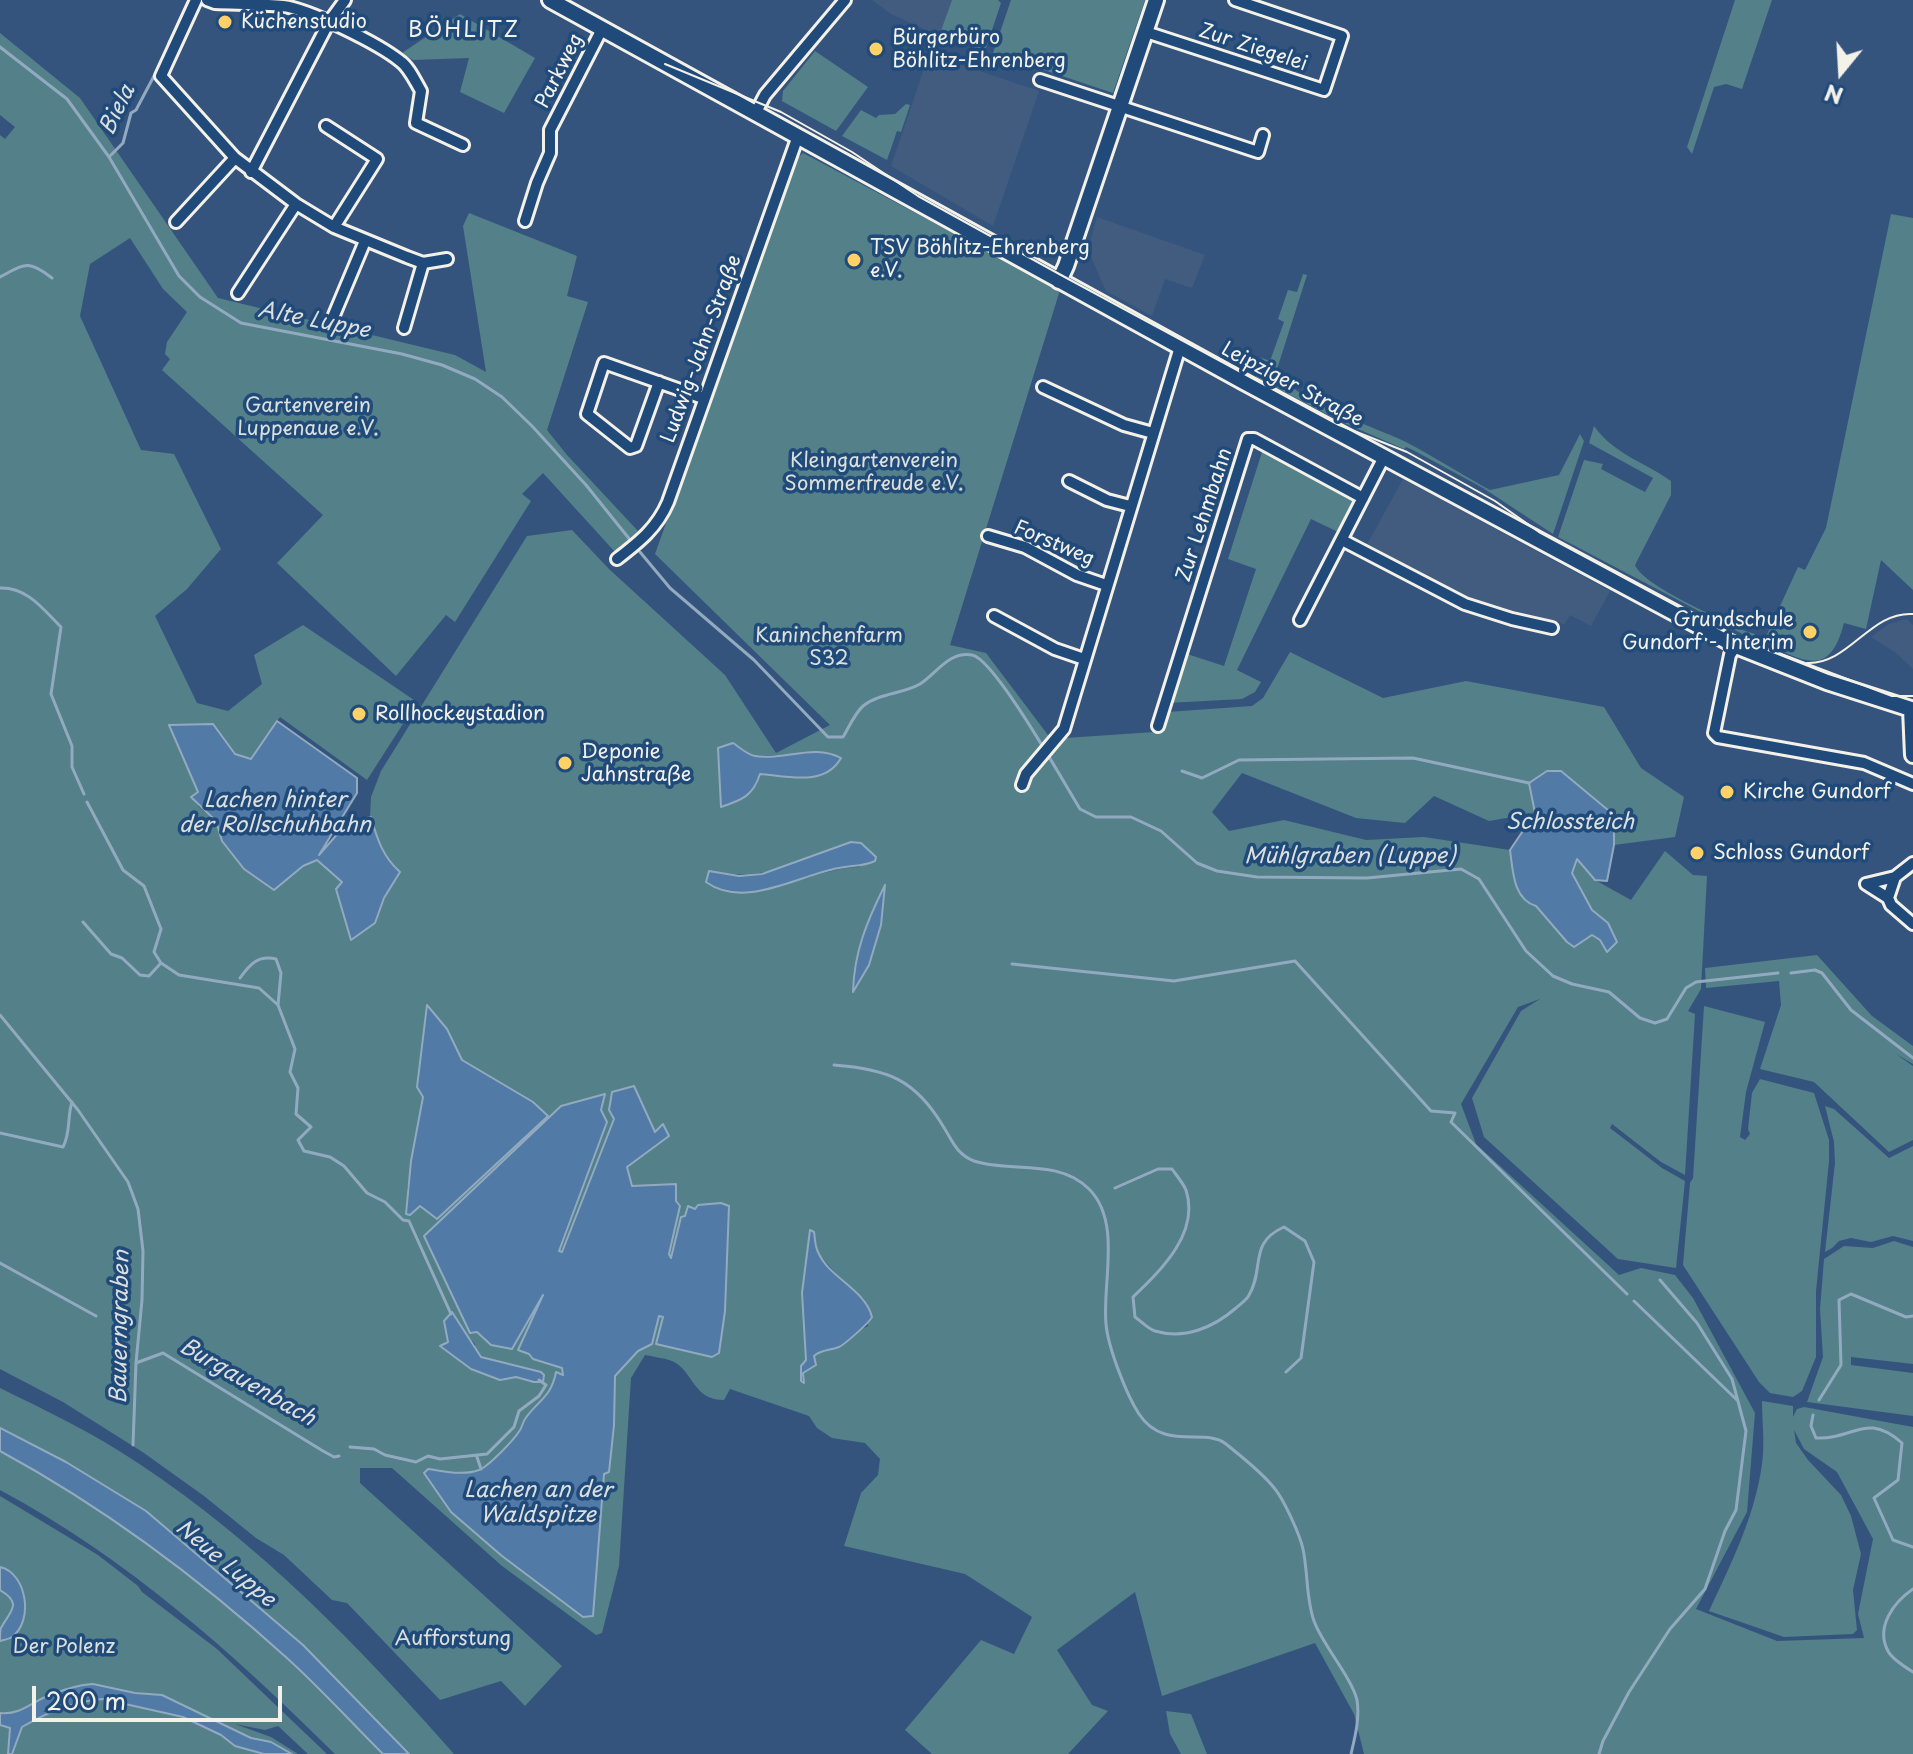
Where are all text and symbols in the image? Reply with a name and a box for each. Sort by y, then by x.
place label: Küchenstudio [241,10,367,34]
marker: Küchenstudio [216,13,234,31]
district label: BÖHLITZ [407,18,521,44]
street label: Zur Ziegelei [1196,19,1310,77]
place label: Bürgerbüro Böhlitz-Ehrenberg [892,26,1066,73]
street label: Parkweg [531,30,589,112]
north arrow [1801,32,1881,112]
marker: Bürgerbüro Böhlitz-Ehrenberg [867,40,885,58]
text: N [1820,77,1847,114]
water label: Biela [95,81,141,139]
place label: TSV Böhlitz-Ehrenberg e.V. [870,236,1090,283]
marker: TSV Böhlitz-Ehrenberg e.V. [845,251,863,269]
street label: Ludwig-Jahn-Straße [657,252,747,446]
water label: Alte Luppe [256,297,372,345]
street label: Leipziger Straße [1217,338,1367,432]
park label: Gartenverein Luppenaue e.V. [237,394,379,441]
street label: Zur Lehmbahn [1172,445,1238,585]
park label: Kleingartenverein Sommerfreude e.V. [785,449,963,496]
street label: Forstweg [1010,516,1098,572]
place label: Grundschule Gundorf - Interim [1622,608,1794,655]
marker: Grundschule Gundorf - Interim [1801,623,1819,641]
park label: Kaninchenfarm S32 [755,624,903,671]
place label: Rollhockeystadion [375,702,545,726]
marker: Rollhockeystadion [350,705,368,723]
place label: Deponie Jahnstraße [581,740,691,787]
marker: Deponie Jahnstraße [556,754,574,772]
place label: Kirche Gundorf [1743,780,1891,804]
marker: Kirche Gundorf [1718,783,1736,801]
water label: Lachen hinter der Rollschuhbahn [179,788,371,840]
water label: Schlossteich [1506,810,1634,836]
place label: Schloss Gundorf [1713,841,1869,865]
water label: Mühlgraben (Luppe) [1244,844,1456,870]
marker: Schloss Gundorf [1688,844,1706,862]
water label: Bauerngraben [106,1250,136,1404]
water label: Burgauenbach [175,1334,319,1432]
water label: Lachen an der Waldspitze [464,1478,612,1530]
water label: Neue Luppe [170,1515,280,1613]
park label: Aufforstung [395,1627,511,1651]
park label: Der Polenz [13,1635,115,1659]
scale bar [36,1670,286,1720]
text: 200 m [46,1682,126,1718]

